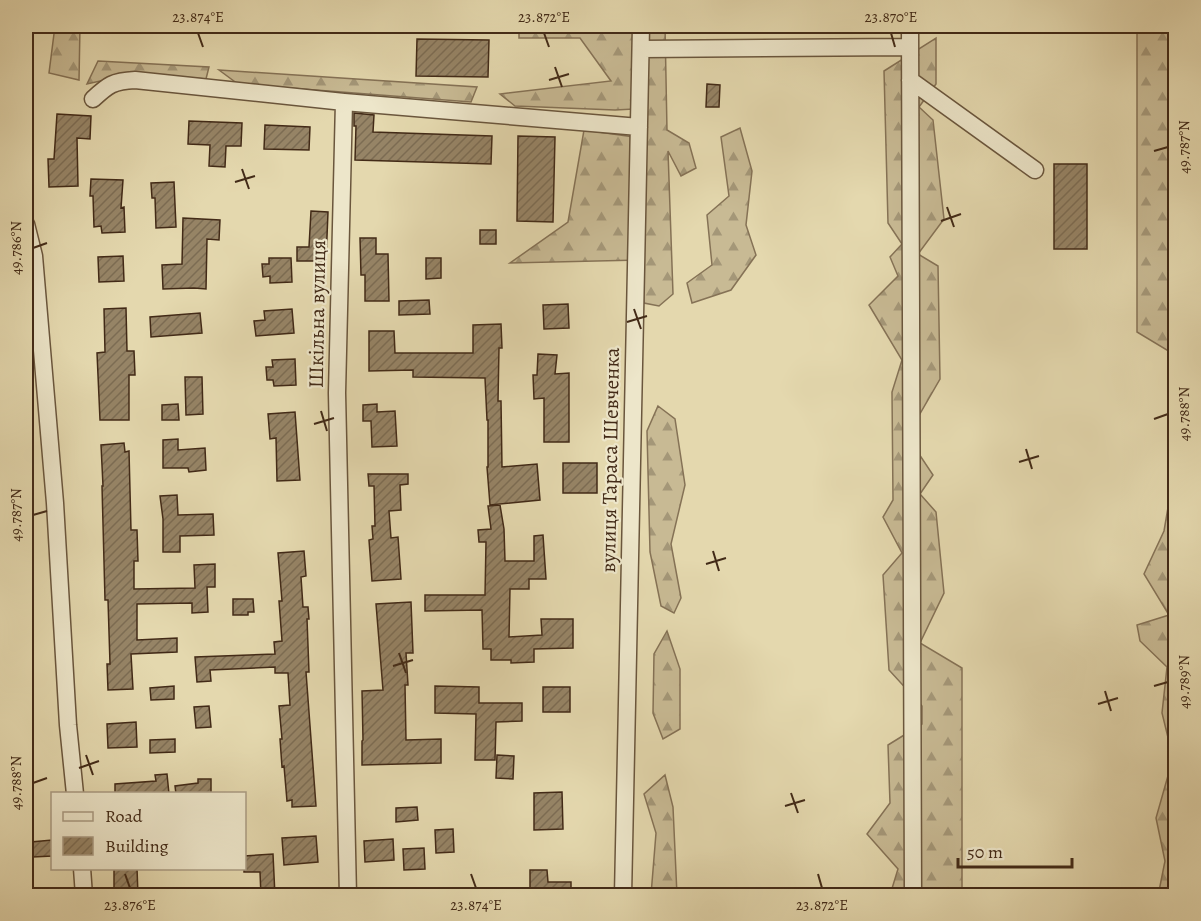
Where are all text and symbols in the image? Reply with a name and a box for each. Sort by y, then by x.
text: 23.874°E [172,7,224,27]
text: 23.872°E [518,7,570,27]
text: 23.870°E [865,7,917,27]
text: 49.787°N [1174,120,1194,174]
text: 49.786°N [6,221,26,275]
street label: Шкільна вулиця [302,239,332,389]
street label: вулиця Тараса Шевченка [594,347,626,573]
text: 49.788°N [1174,387,1194,441]
text: 49.787°N [6,488,26,542]
text: 49.789°N [1174,655,1194,709]
text: 49.788°N [6,756,26,810]
legend [51,792,246,870]
text: Road [105,804,143,828]
scale bar [958,831,1072,869]
text: Building [105,834,169,858]
text: 50 m [967,840,1003,864]
text: 23.876°E [104,895,156,915]
text: 23.874°E [450,895,502,915]
text: 23.872°E [796,895,848,915]

